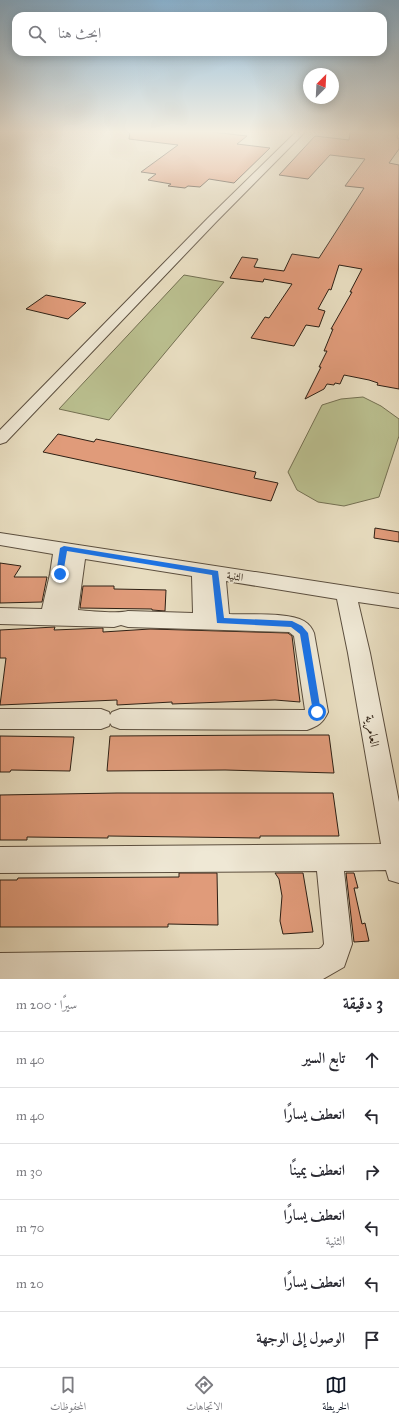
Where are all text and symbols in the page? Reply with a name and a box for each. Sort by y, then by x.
search box [12,12,387,56]
icon: search [26,23,48,45]
text: ابحث هنا [58,24,101,42]
north arrow [303,68,339,104]
route end [51,565,69,583]
street label: الثنية [226,569,244,584]
route start [308,703,326,721]
street label: العامرية [360,714,383,749]
text: 3 دقيقة [343,993,383,1014]
text: سيرًا · 200 m [16,997,77,1013]
text: تابع السير [303,1049,345,1067]
icon: ahead [361,1049,383,1071]
text: 40 m [16,1052,45,1068]
text: انعطف يسارًا [283,1105,345,1123]
icon: left [361,1105,383,1127]
text: 40 m [16,1108,45,1124]
text: انعطف يمينًا [290,1161,345,1179]
icon: right [361,1161,383,1183]
text: 30 m [16,1164,43,1180]
text: انعطف يسارًا [283,1206,345,1224]
icon: left [361,1217,383,1239]
text: 70 m [16,1220,44,1236]
text: الثنية [325,1233,345,1249]
text: انعطف يسارًا [283,1273,345,1291]
icon: left [361,1273,383,1295]
text: 20 m [16,1276,44,1292]
text: الوصول إلى الوجهة [256,1329,345,1347]
icon: arrive [361,1329,383,1351]
tab: المحفوظات [50,1374,86,1417]
tab: الاتجاهات [186,1374,223,1417]
tab: الخريطة [322,1374,349,1417]

